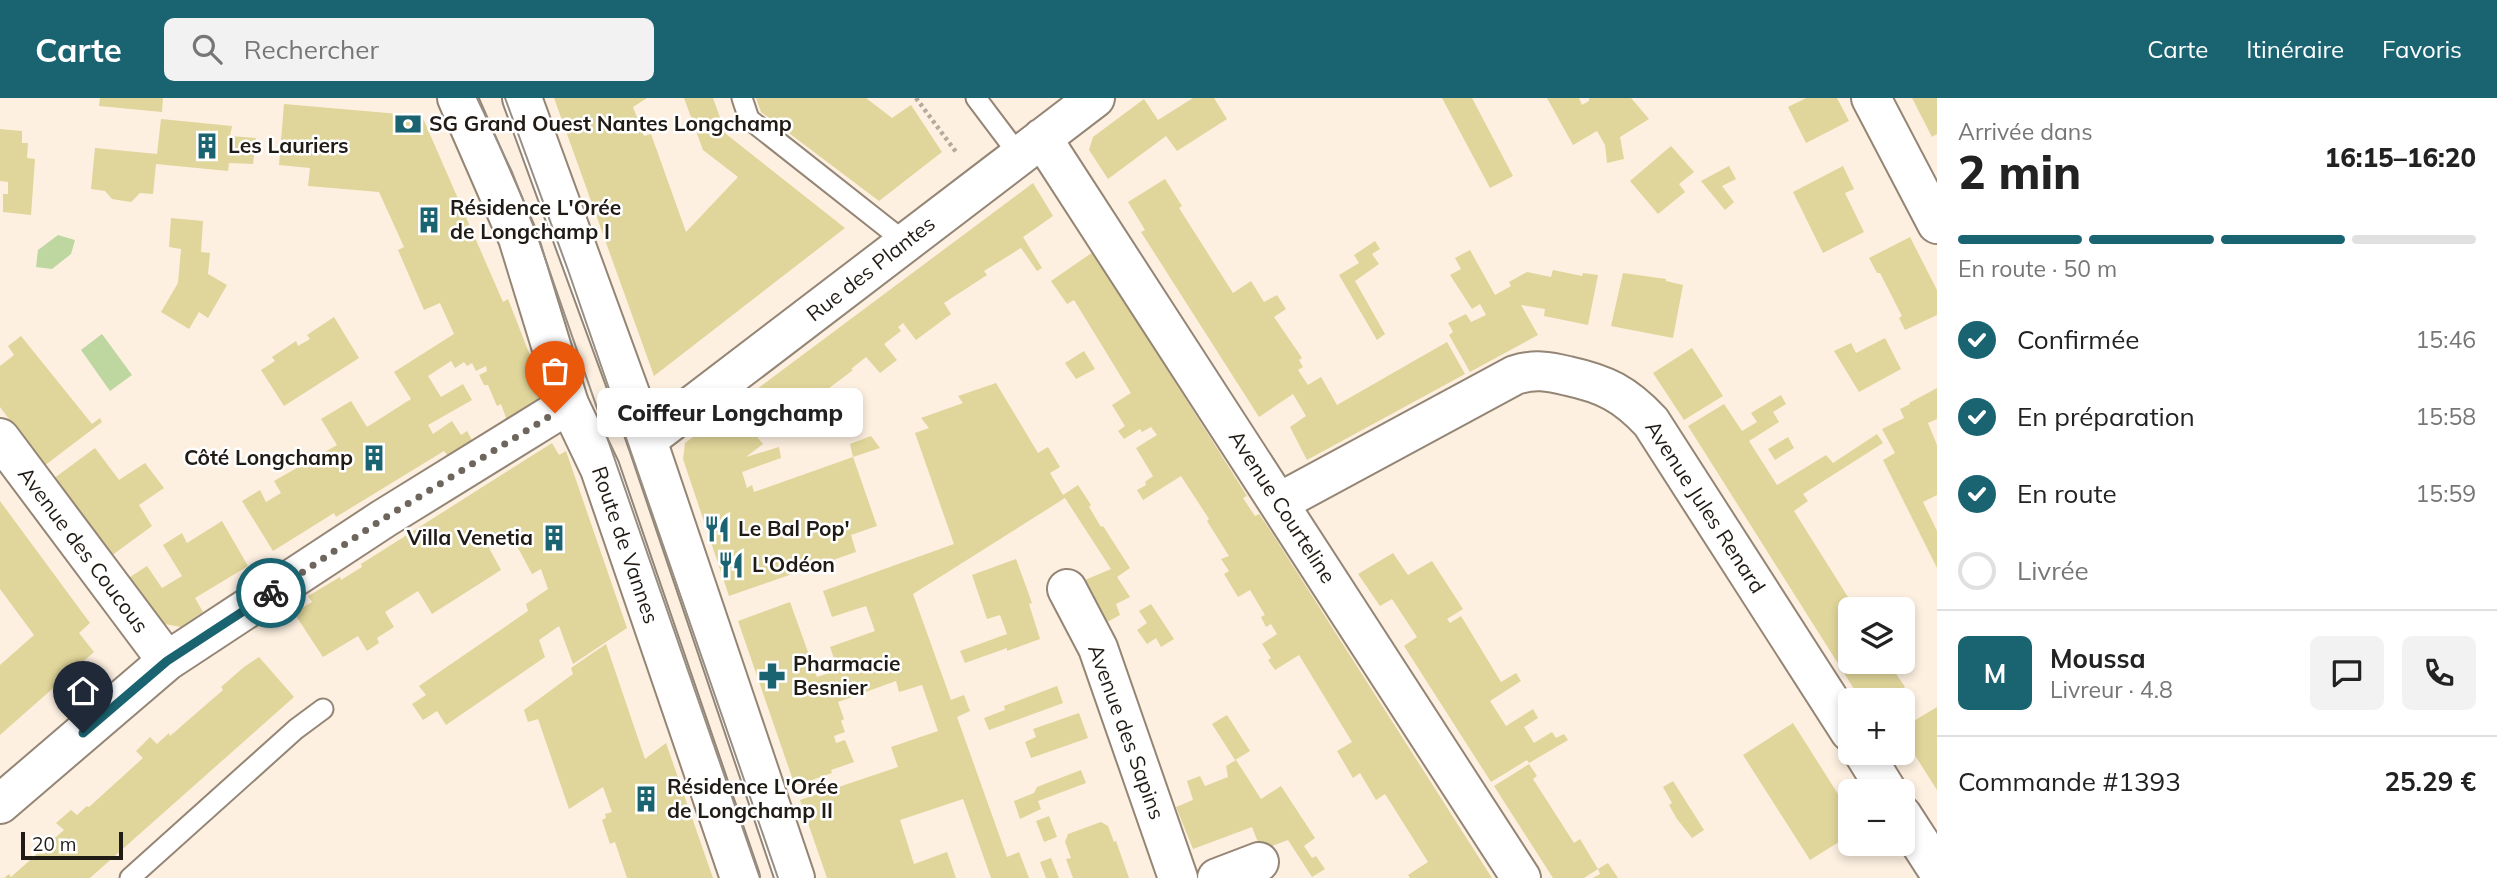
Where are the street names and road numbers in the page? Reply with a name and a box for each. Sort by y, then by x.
street label: Rue des Plantes [801,210,940,327]
street label: Avenue Jules Renard [1640,415,1771,598]
street label: Avenue Courteline [1224,425,1342,588]
street label: Avenue des Coucous [13,461,155,637]
street label: Route de Vannes [587,463,665,627]
street label: Avenue des Sapins [1083,640,1171,823]

